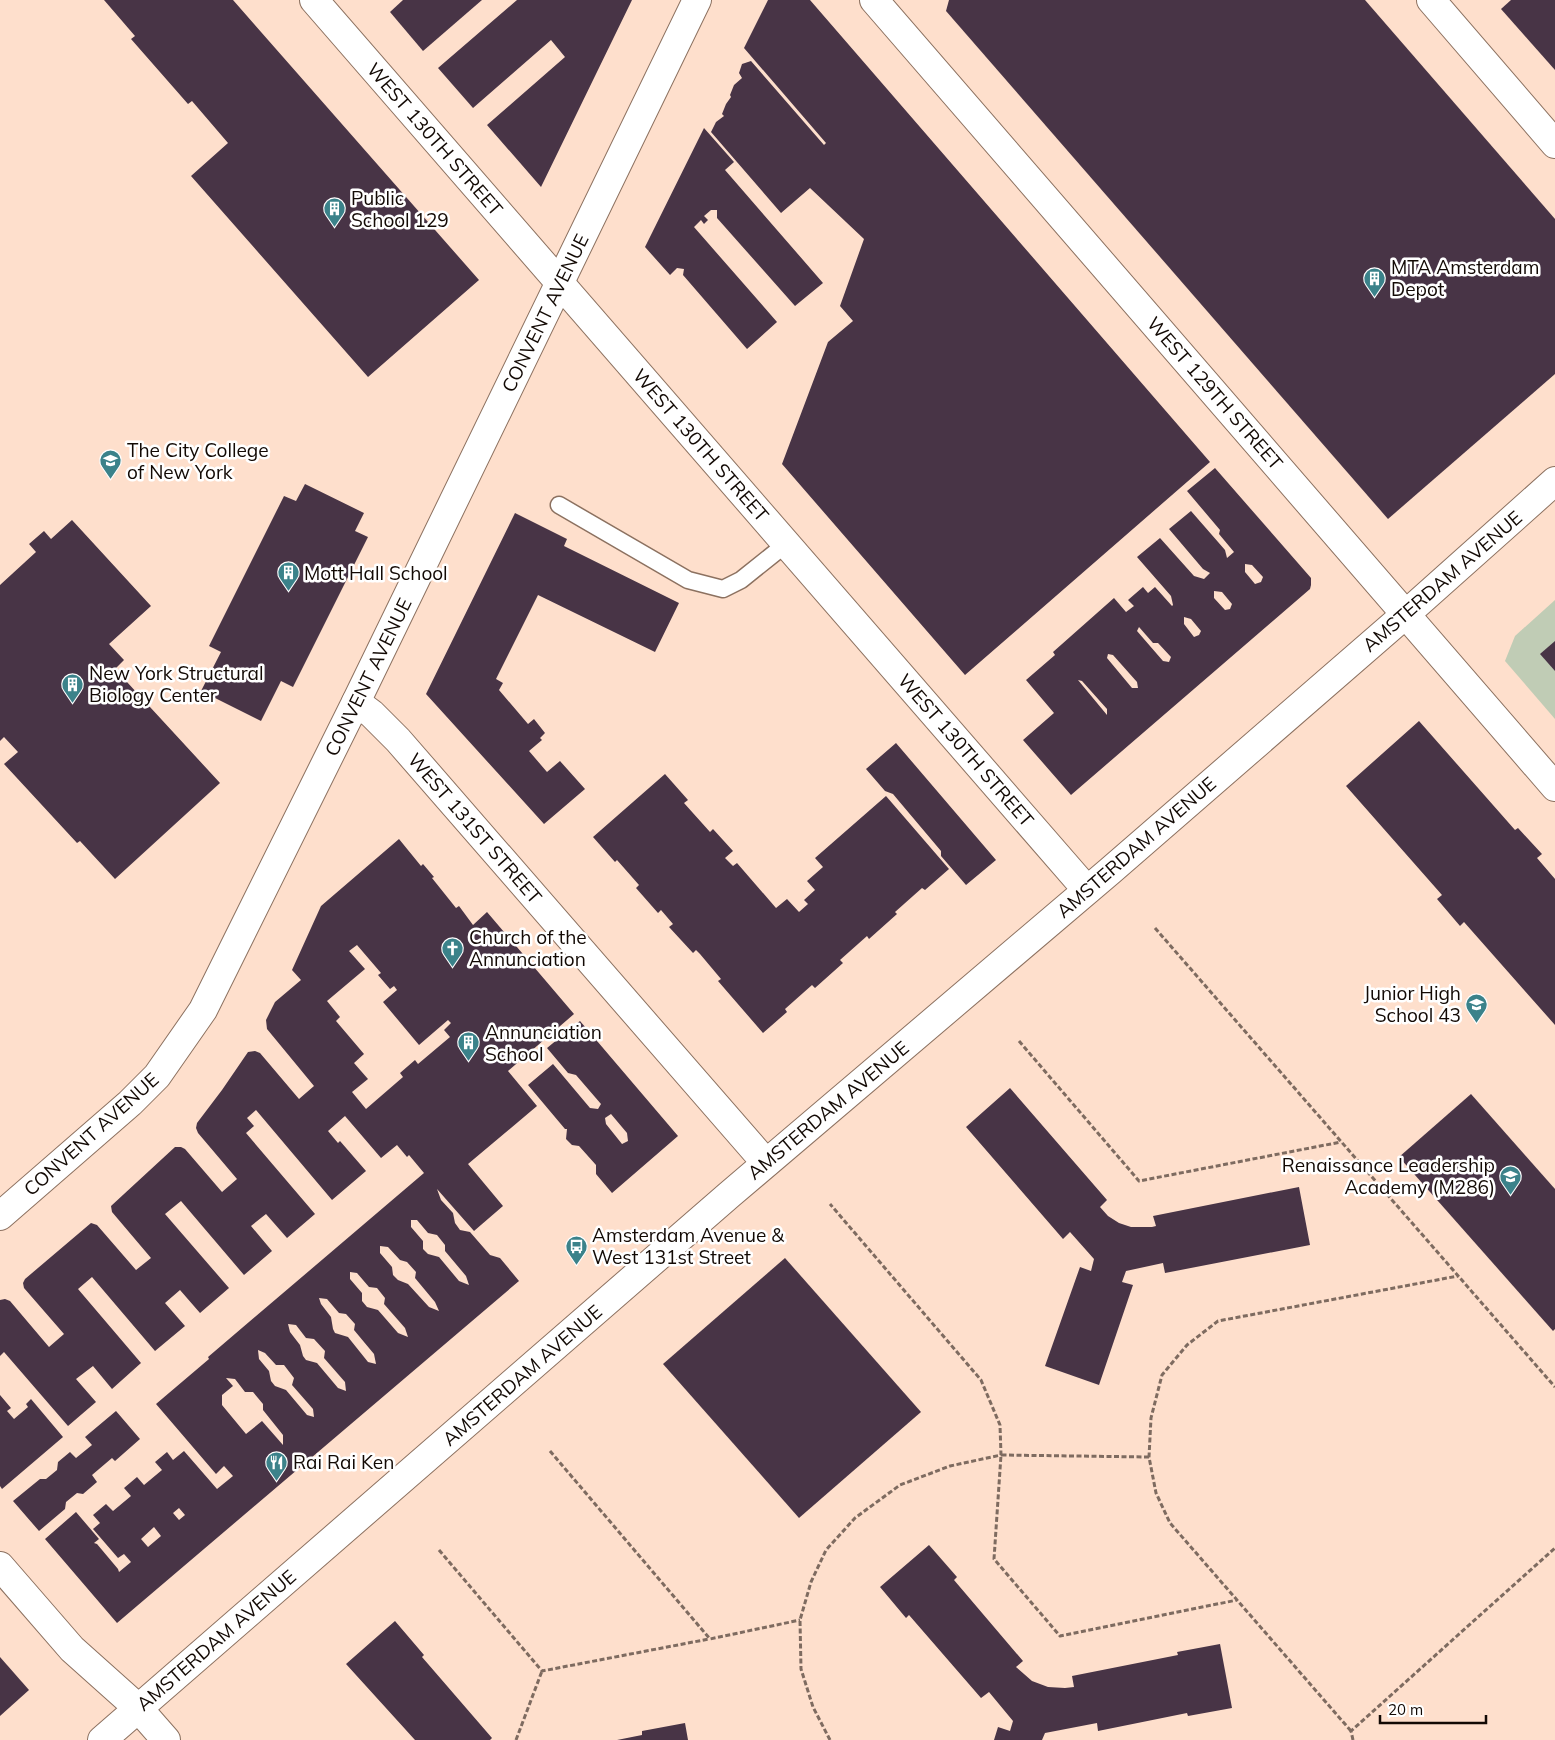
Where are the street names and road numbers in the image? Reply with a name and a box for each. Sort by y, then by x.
street label: WEST 130TH STREET [362,58,508,221]
street label: CONVENT AVENUE [496,230,594,396]
street label: WEST 129TH STREET [1142,312,1288,475]
street label: WEST 130TH STREET [628,364,774,527]
street label: AMSTERDAM AVENUE [1357,505,1527,657]
street label: CONVENT AVENUE [319,594,417,760]
street label: WEST 130TH STREET [893,669,1039,832]
street label: WEST 131ST STREET [403,748,547,909]
street label: AMSTERDAM AVENUE [1051,771,1221,923]
street label: AMSTERDAM AVENUE [742,1035,914,1185]
street label: CONVENT AVENUE [19,1067,163,1201]
street label: AMSTERDAM AVENUE [437,1299,607,1451]
street label: AMSTERDAM AVENUE [131,1564,301,1716]

